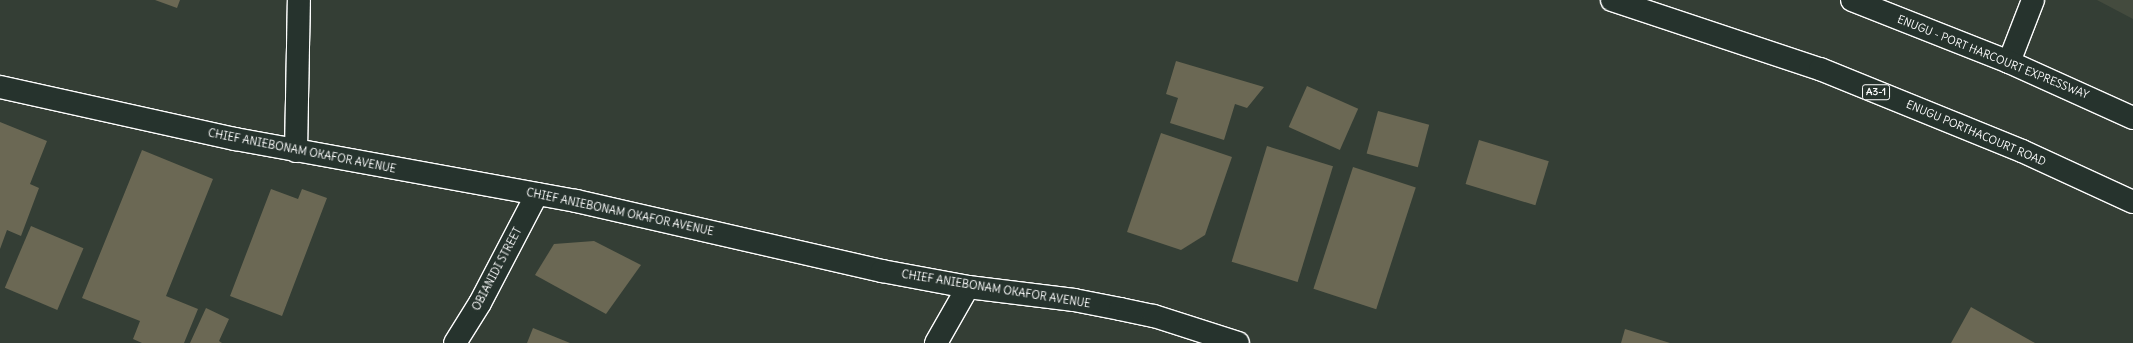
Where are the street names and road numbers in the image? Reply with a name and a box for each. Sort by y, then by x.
street label: ENUGU - PORT HARCOURT EXPRESSWAY [1895,12,2091,102]
road number: A3-1 [1862,84,1890,100]
street label: ENUGU PORTHACOURT ROAD [1904,97,2048,169]
street label: CHIEF ANIEBONAM OKAFOR AVENUE [207,126,397,176]
street label: CHIEF ANIEBONAM OKAFOR AVENUE [525,186,715,238]
street label: OBIANIDI STREET [469,225,525,313]
street label: CHIEF ANIEBONAM OKAFOR AVENUE [901,268,1091,310]

